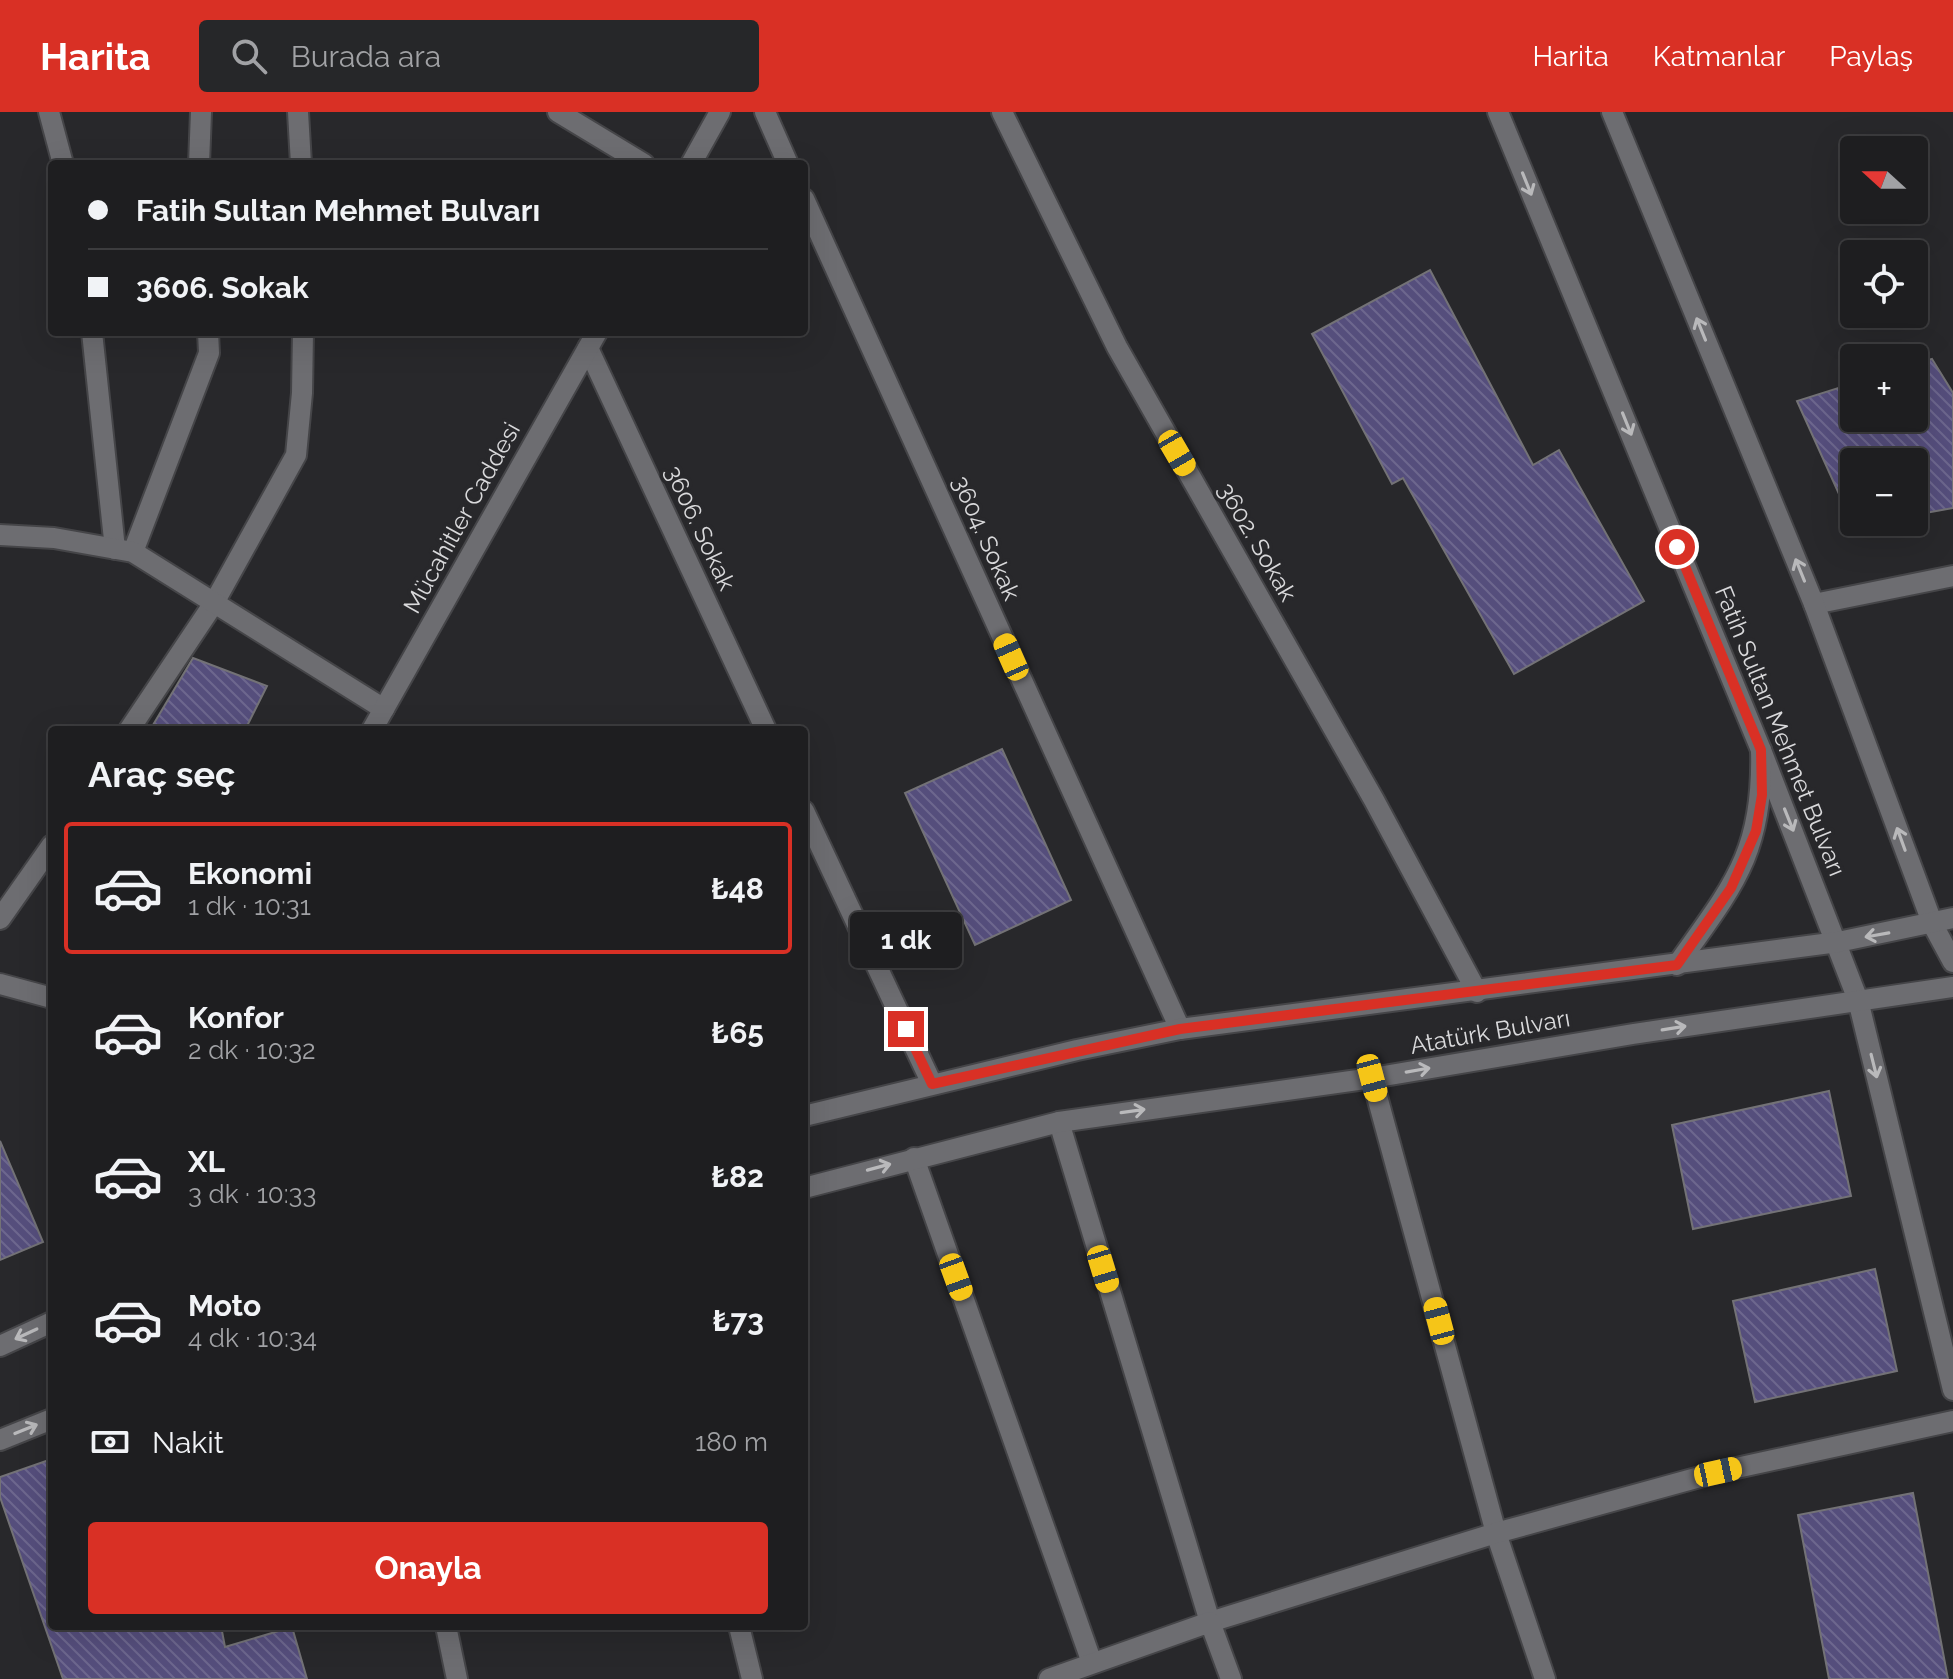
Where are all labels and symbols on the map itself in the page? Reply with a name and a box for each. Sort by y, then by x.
north arrow [1840,136,1928,224]
one-way arrow [1521,171,1536,196]
one-way arrow [1693,317,1707,342]
one-way arrow [1620,411,1635,436]
street label: Mücahitler Caddesi [397,417,526,618]
car [1155,426,1199,480]
street label: 3606. Sokak [659,461,742,595]
street label: 3604. Sokak [946,471,1027,605]
street label: 3602. Sokak [1212,477,1303,607]
route start [1659,529,1695,565]
one-way arrow [1792,558,1806,583]
street label: Fatih Sultan Mehmet Bulvarı [1709,582,1852,880]
car [990,630,1032,684]
one-way arrow [1783,807,1797,832]
one-way arrow [1893,827,1907,852]
callout: 1 dk [850,913,962,969]
one-way arrow [1865,928,1890,943]
street label: Atatürk Bulvarı [1408,1003,1572,1060]
route end [888,1011,924,1047]
one-way arrow [1661,1020,1687,1035]
car [1354,1052,1390,1104]
one-way arrow [1867,1052,1882,1078]
one-way arrow [1405,1062,1430,1077]
one-way arrow [1120,1103,1145,1118]
one-way arrow [866,1159,892,1174]
car [1085,1243,1121,1295]
car [937,1250,975,1304]
car [1421,1295,1457,1347]
one-way arrow [14,1327,39,1342]
one-way arrow [13,1421,38,1436]
car [1692,1455,1744,1489]

